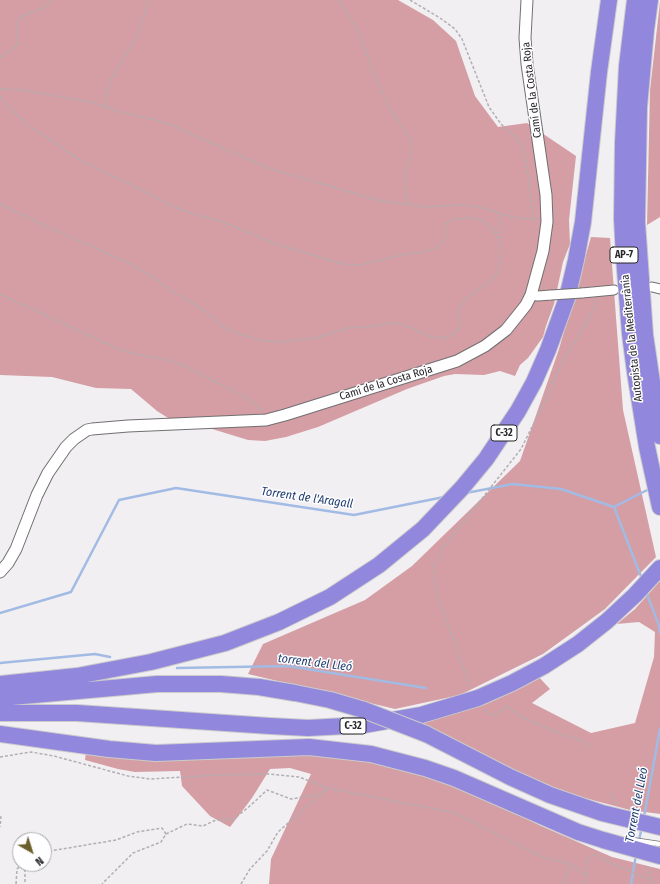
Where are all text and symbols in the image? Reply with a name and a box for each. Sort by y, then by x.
street label: Camí de la Costa Roja [520,41,544,139]
road number: AP-7 [610,247,638,263]
street label: Autopista de la Mediterrània [619,274,645,402]
street label: Camí de la Costa Roja [338,363,434,403]
road number: C-32 [491,425,517,441]
water label: Torrent de l'Aragall [260,484,354,512]
water label: torrent del Lleó [277,651,353,675]
road number: C-32 [340,718,366,734]
water label: Torrent del Lleó [623,766,651,844]
north arrow [12,832,52,872]
text: N [33,854,46,868]

